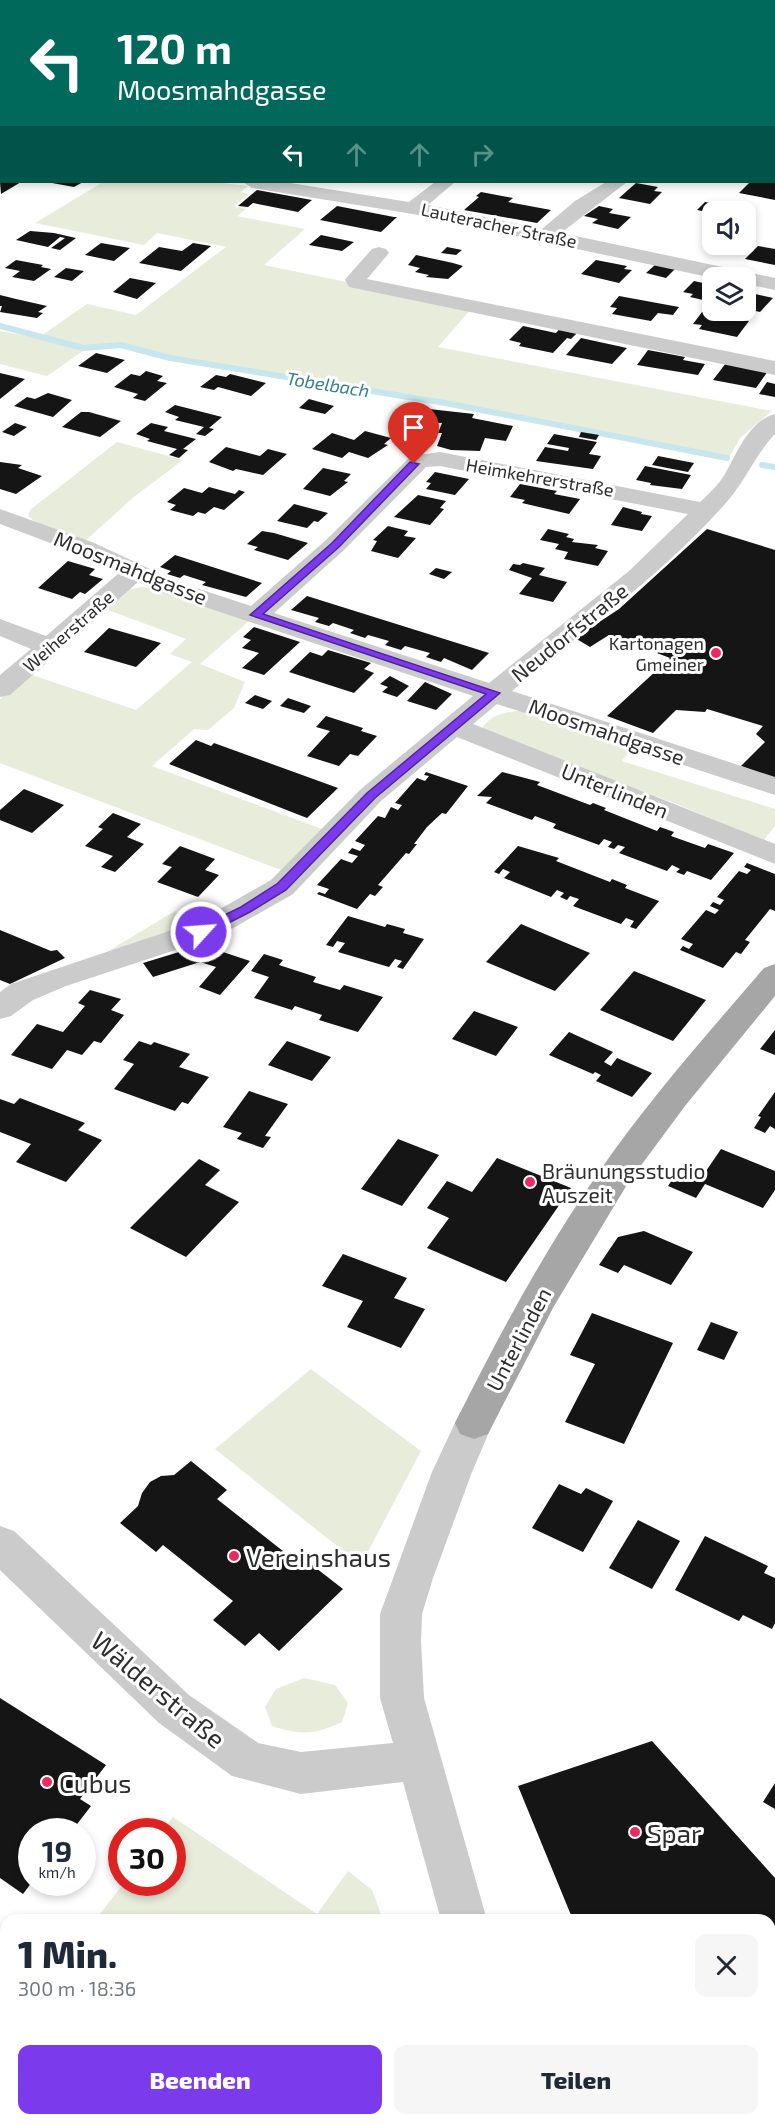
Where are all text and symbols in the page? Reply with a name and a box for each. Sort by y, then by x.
text: 120 m [117,22,232,72]
icon: left [18,24,96,102]
text: Moosmahdgasse [117,73,326,105]
icon: left [277,138,310,171]
icon: ahead [340,138,373,171]
icon: ahead [403,138,436,171]
icon: right [466,138,499,171]
street label: Lauteracher Straße [419,198,579,252]
map controls [702,201,756,321]
button: sound [702,201,756,255]
button: layers [702,267,756,321]
water label: Tobelbach [285,367,371,401]
pin [388,402,439,464]
icon: arrive [397,411,430,444]
street label: Heimkehrerstraße [464,453,616,501]
street label: Moosmahdgasse [51,525,211,609]
street label: Neudorfstraße [506,577,632,687]
street label: Weiherstraße [18,586,118,676]
place label: Kartonagen Gmeiner [609,632,704,675]
marker: Kartonagen Gmeiner [709,646,723,660]
street label: Moosmahdgasse [526,693,688,769]
street label: Unterlinden [558,757,672,823]
position arrow [169,900,233,964]
place label: Bräunungsstudio Auszeit [542,1158,706,1207]
marker: Bräunungsstudio Auszeit [523,1175,537,1189]
street label: Unterlinden [480,1283,556,1395]
place label: Vereinshaus [246,1541,391,1572]
marker: Vereinshaus [227,1549,241,1563]
street label: Wälderstraße [86,1624,232,1754]
place label: Cubus [59,1767,132,1798]
marker: Cubus [40,1775,54,1789]
place label: Spar [647,1817,701,1848]
speed limit sign: 30 [108,1818,186,1896]
marker: Spar [628,1825,642,1839]
text: 19 [42,1832,72,1868]
text: km/h [38,1863,76,1881]
text: 1 Min. [18,1932,117,1975]
button: close [695,1934,758,1997]
text: 300 m · 18:36 [18,1976,136,2000]
button: Beenden [18,2045,382,2114]
button: Teilen [394,2045,758,2114]

